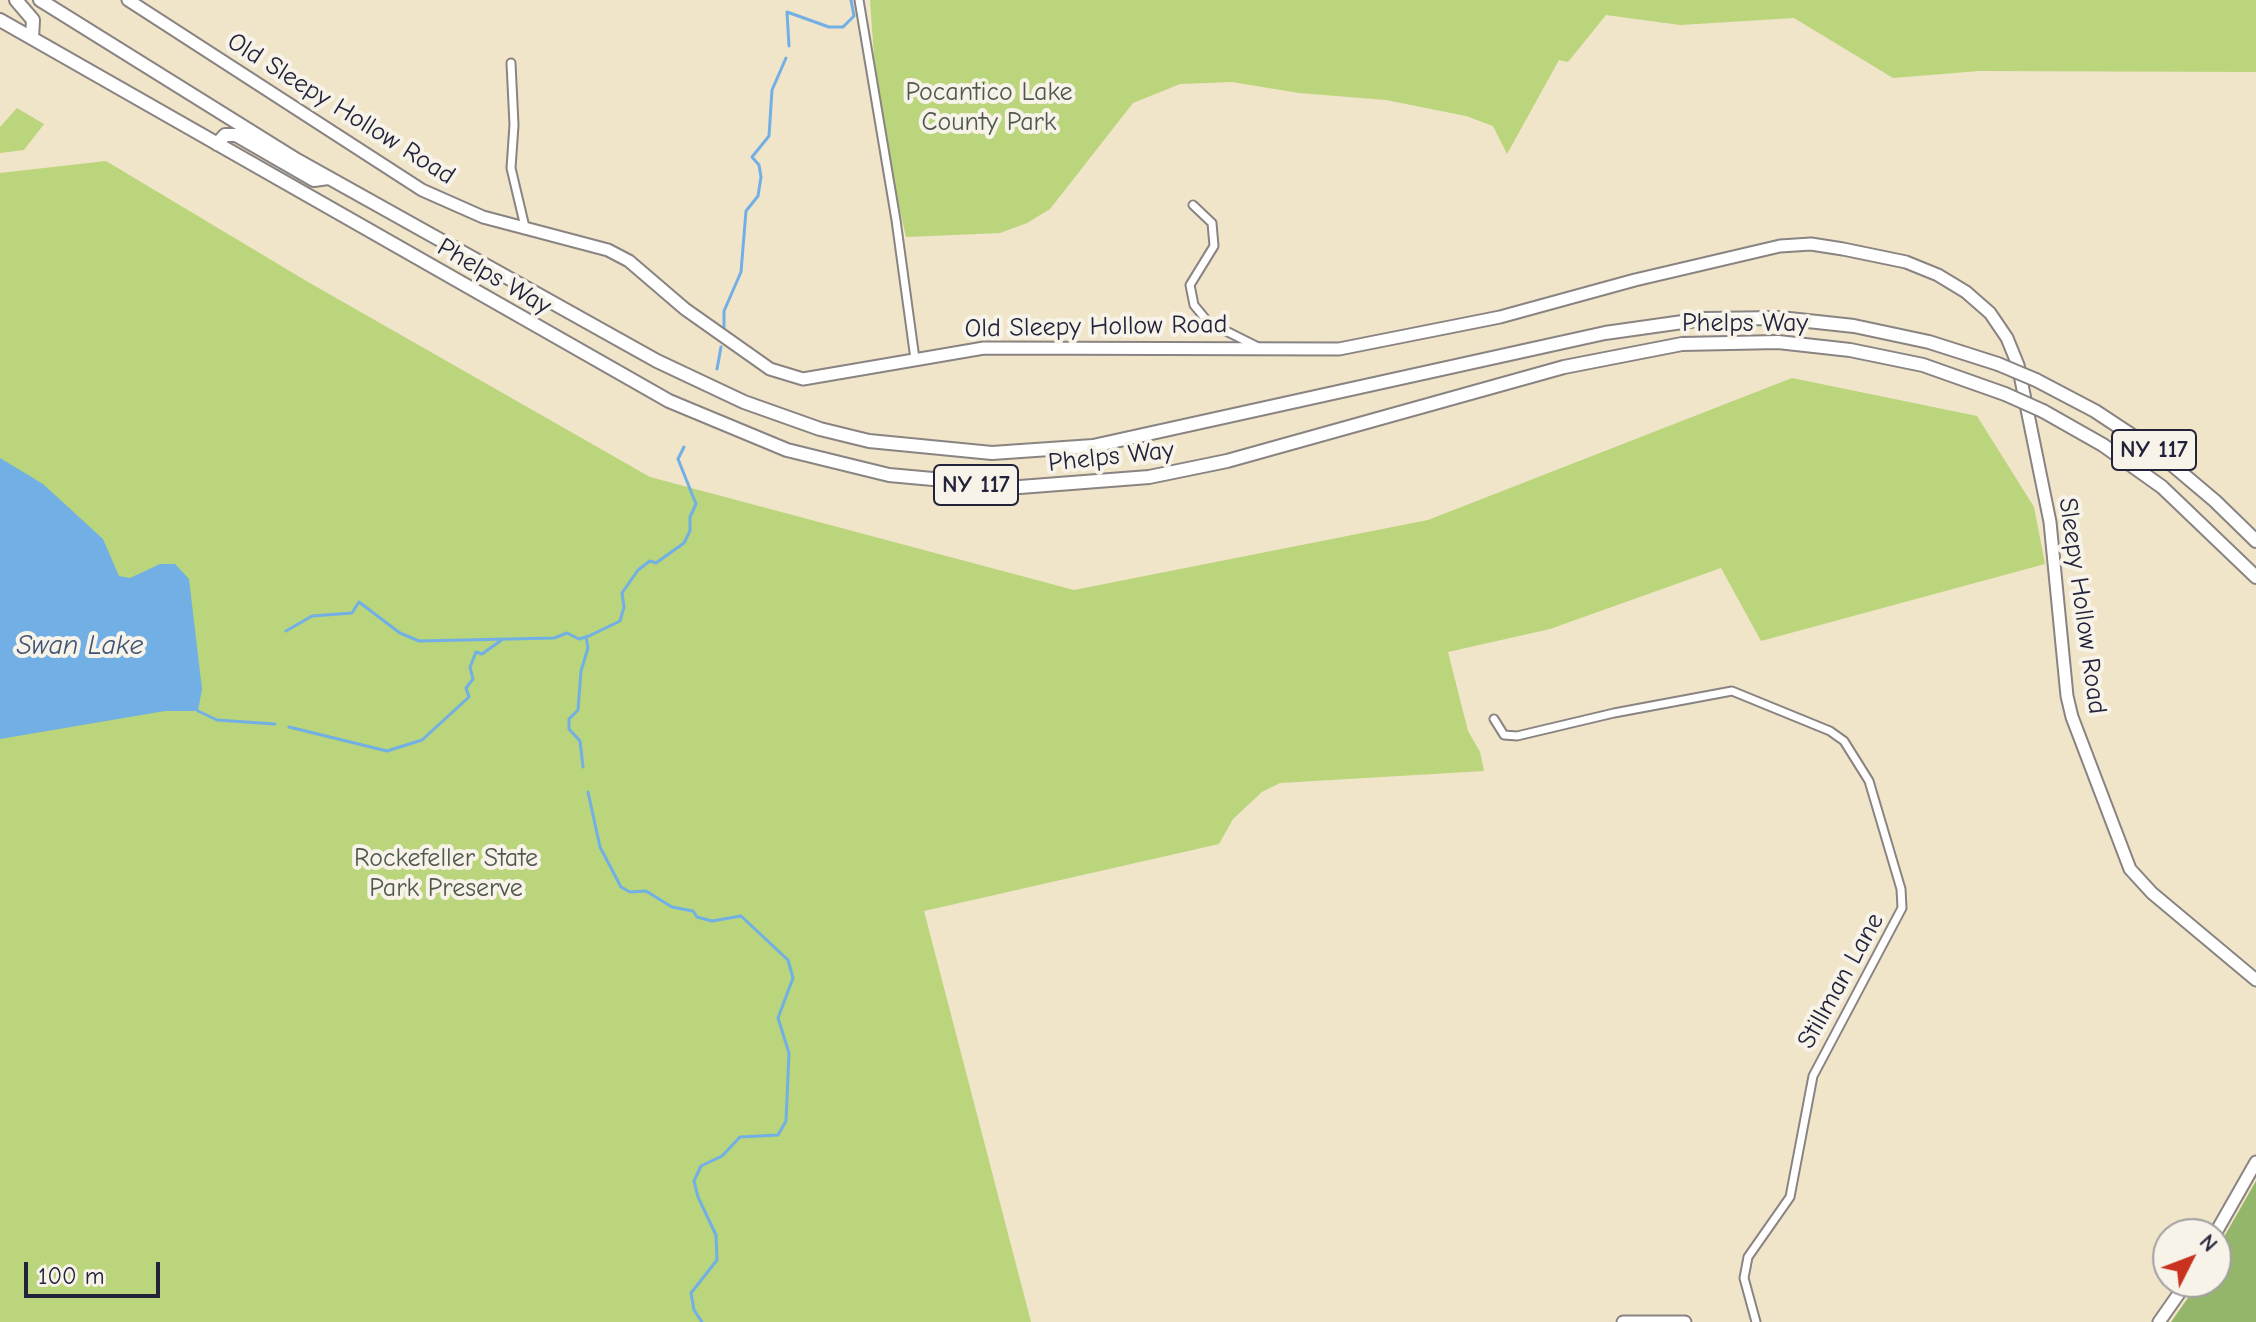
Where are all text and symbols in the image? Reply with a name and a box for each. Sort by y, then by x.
street label: Old Sleepy Hollow Road [221,26,461,192]
park label: Pocantico Lake County Park [906,77,1072,138]
street label: Phelps Way [432,232,556,322]
street label: Phelps Way [1682,308,1808,340]
street label: Old Sleepy Hollow Road [964,309,1228,345]
road number: NY 117 [2112,430,2196,470]
street label: Phelps Way [1047,435,1175,479]
road number: NY 117 [934,465,1018,505]
street label: Sleepy Hollow Road [2051,496,2113,716]
water label: Swan Lake [16,629,144,663]
park label: Rockefeller State Park Preserve [354,843,538,904]
street label: Stillman Lane [1791,908,1891,1054]
north arrow [2152,1218,2232,1298]
text: N [2194,1229,2223,1257]
scale bar [28,1246,164,1296]
text: 100 m [38,1262,105,1290]

